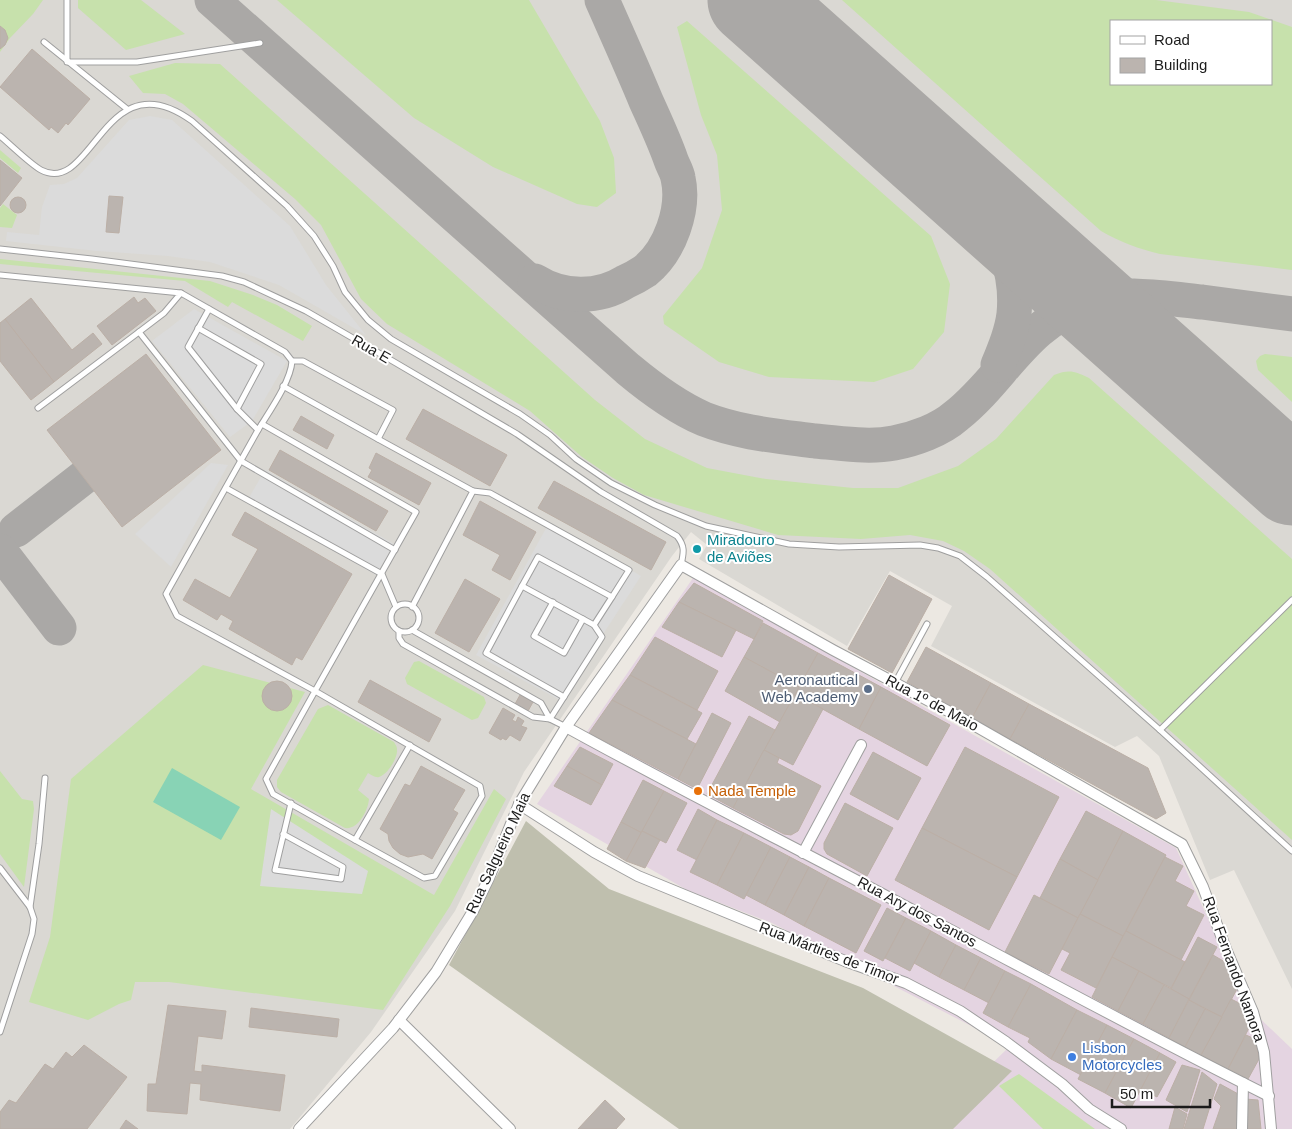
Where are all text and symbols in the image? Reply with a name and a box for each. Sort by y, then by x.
legend [1110,20,1272,85]
text: Road [1154,31,1190,48]
text: Building [1154,56,1207,73]
street label: Rua E [349,331,394,366]
place label: Miradouro de Aviões [707,531,775,565]
marker: Miradouro de Aviões [691,543,703,555]
place label: Aeronautical Web Academy [762,671,858,705]
street label: Rua 1º de Maio [883,671,982,734]
marker: Aeronautical Web Academy [862,683,874,695]
place label: Nada Temple [708,782,796,799]
marker: Nada Temple [692,785,704,797]
street label: Rua Salgueiro Maia [462,789,533,916]
street label: Rua Ary dos Santos [855,873,980,950]
street label: Rua Fernando Namora [1200,894,1269,1044]
street label: Rua Mártires de Timor [757,918,901,987]
place label: Lisbon Motorcycles [1082,1039,1162,1073]
marker: Lisbon Motorcycles [1066,1051,1078,1063]
scale bar [1112,1076,1210,1108]
text: 50 m [1120,1085,1153,1102]

